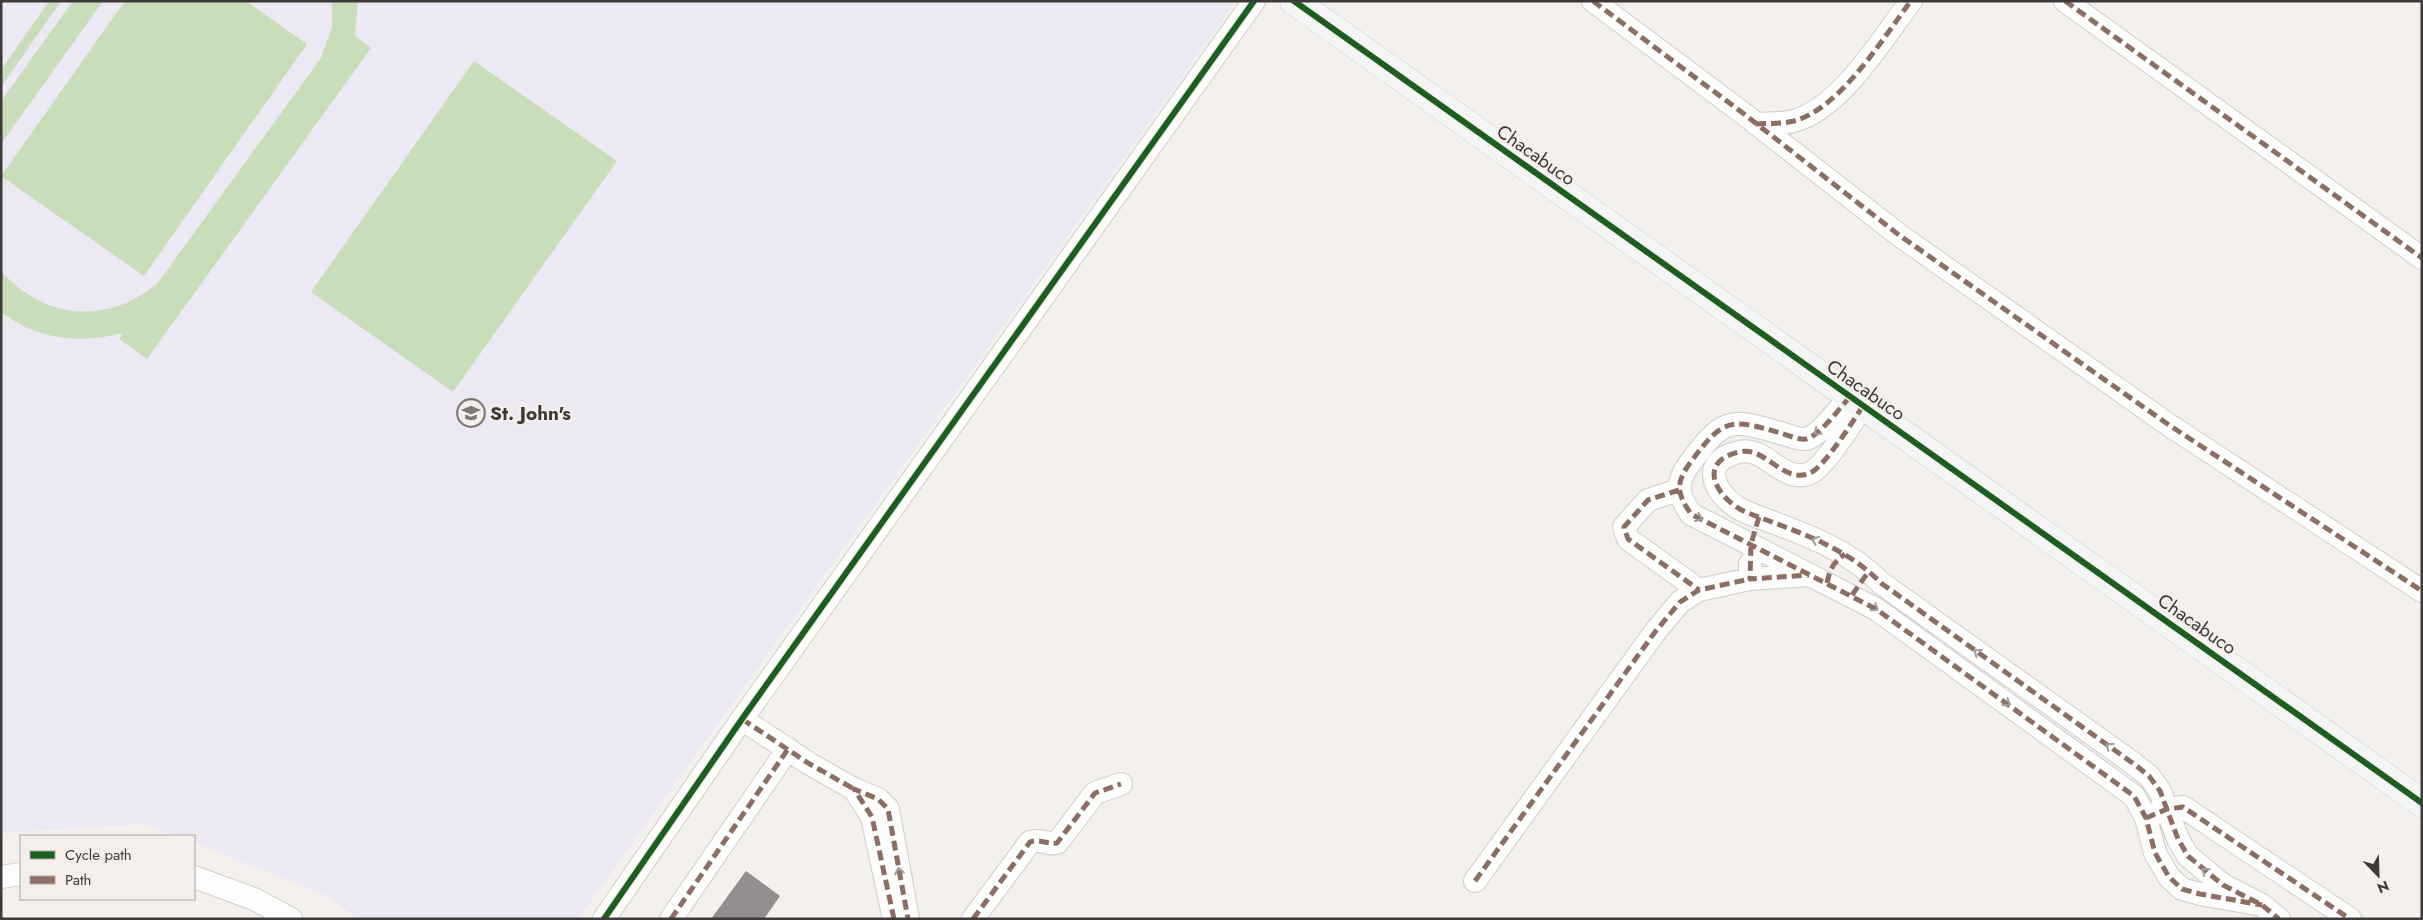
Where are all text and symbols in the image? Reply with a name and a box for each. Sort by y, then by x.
street label: Chacabuco [1491,118,1581,192]
street label: Chacabuco [1821,353,1911,427]
school or university icon: St. John's [456,398,486,428]
place label: St. John's [490,400,571,427]
one-way arrow [1813,426,1822,435]
one-way arrow [1694,512,1703,522]
one-way arrow [1811,535,1820,546]
street label: Chacabuco [2152,587,2242,661]
one-way arrow [1870,602,1879,612]
one-way arrow [1973,649,1983,658]
one-way arrow [2001,698,2010,706]
one-way arrow [2106,744,2115,752]
legend [20,835,195,900]
text: Cycle path [65,844,132,866]
north arrow [2353,850,2403,900]
one-way arrow [895,866,905,875]
text: Path [65,869,91,891]
one-way arrow [2202,869,2211,877]
text: N [2374,876,2392,898]

